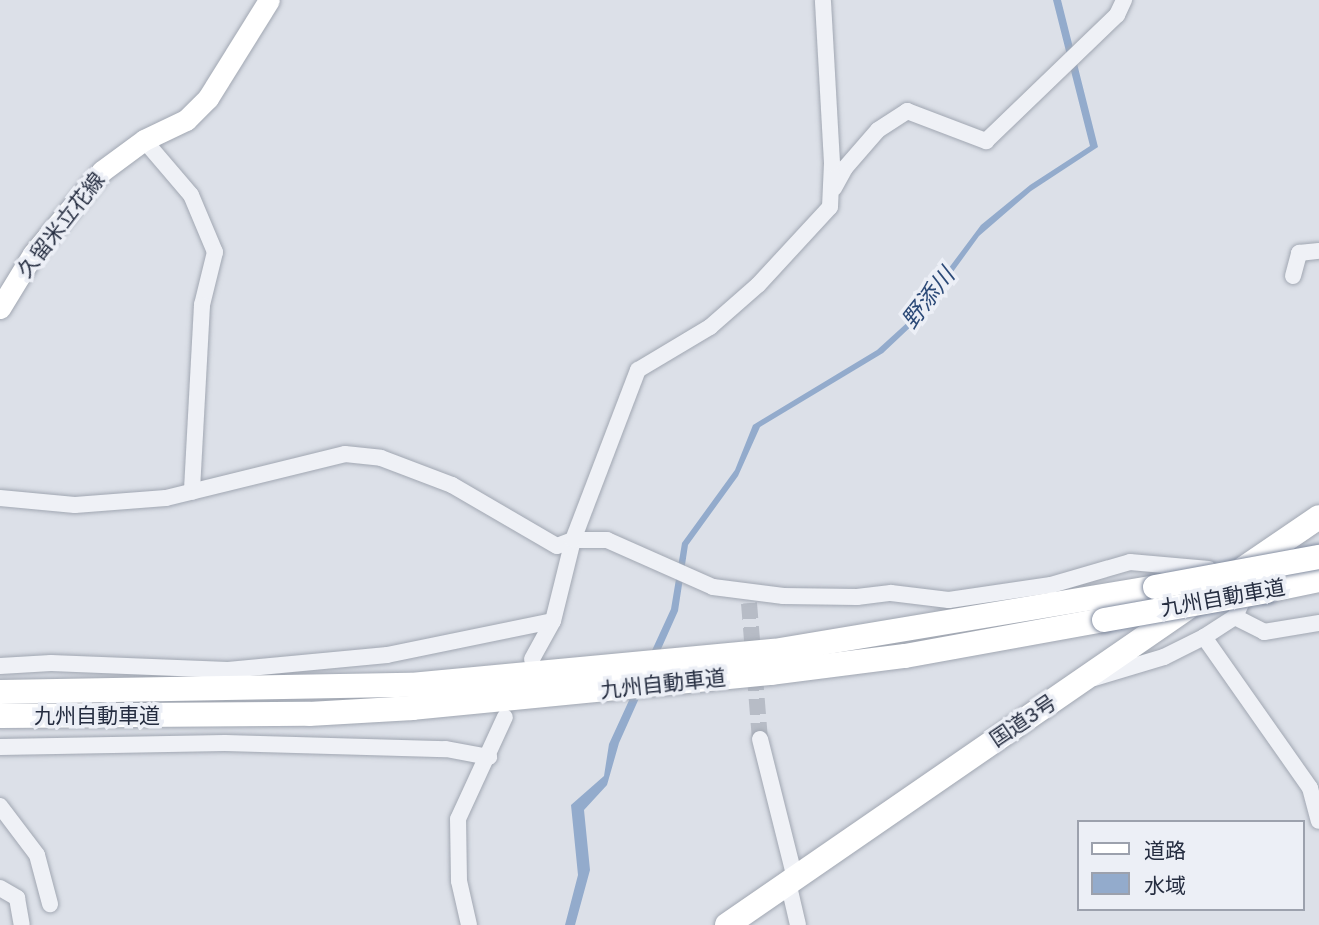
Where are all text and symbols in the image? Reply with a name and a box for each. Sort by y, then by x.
street label: 久留米立花線 [12,168,110,282]
water label: 野添川 [896,262,960,334]
street label: 九州自動車道 [1159,575,1287,621]
street label: 九州自動車道 [599,665,727,703]
street label: 国道3号 [985,690,1061,752]
street label: 九州自動車道 [34,703,160,729]
legend [1078,820,1305,911]
text: 道路 [1144,839,1186,862]
text: 水域 [1144,874,1186,897]

